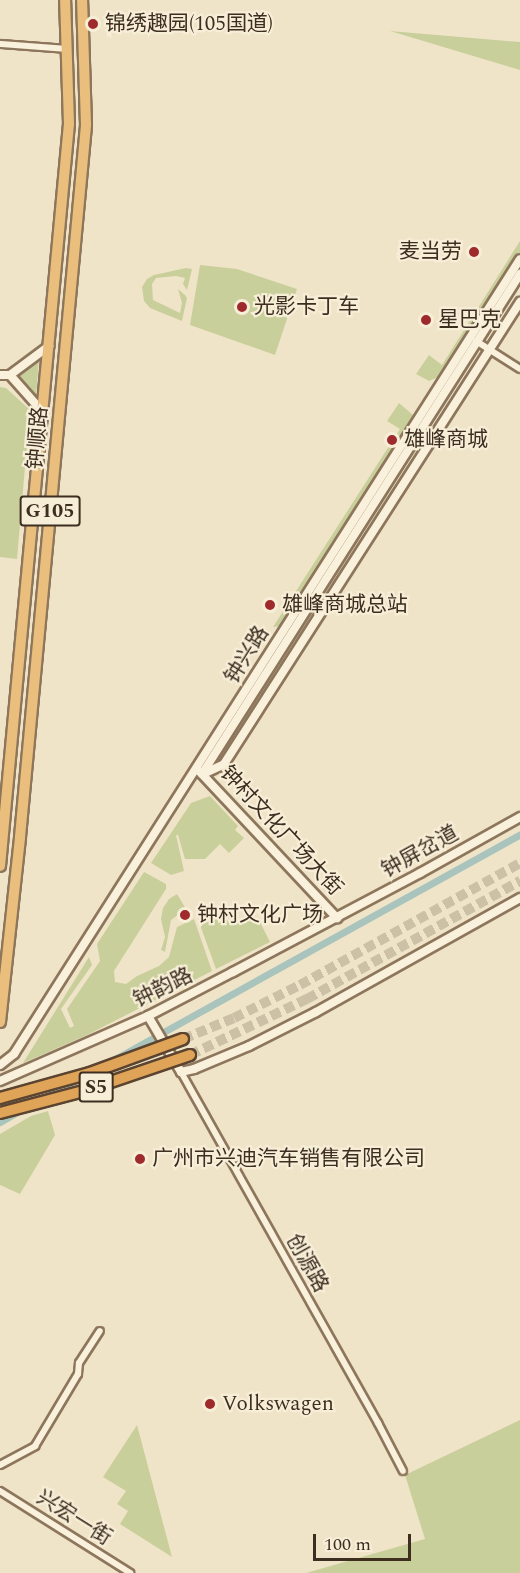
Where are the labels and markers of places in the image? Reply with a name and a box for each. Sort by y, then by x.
place label: 锦绣趣园(105国道) [105,11,273,37]
marker: 锦绣趣园(105国道) [86,17,100,31]
place label: 麦当劳 [399,239,462,265]
marker: 麦当劳 [467,245,481,259]
place label: 光影卡丁车 [254,294,359,320]
marker: 光影卡丁车 [235,300,249,314]
place label: 星巴克 [438,307,501,333]
marker: 星巴克 [419,313,433,327]
place label: 雄峰商城 [404,427,488,453]
marker: 雄峰商城 [385,433,399,447]
place label: 雄峰商城总站 [282,592,408,618]
marker: 雄峰商城总站 [263,598,277,612]
place label: 钟村文化广场 [197,902,323,928]
marker: 钟村文化广场 [178,908,192,922]
place label: 广州市兴迪汽车销售有限公司 [152,1146,425,1172]
marker: 广州市兴迪汽车销售有限公司 [133,1152,147,1166]
place label: Volkswagen [222,1391,334,1417]
marker: Volkswagen [203,1397,217,1411]

